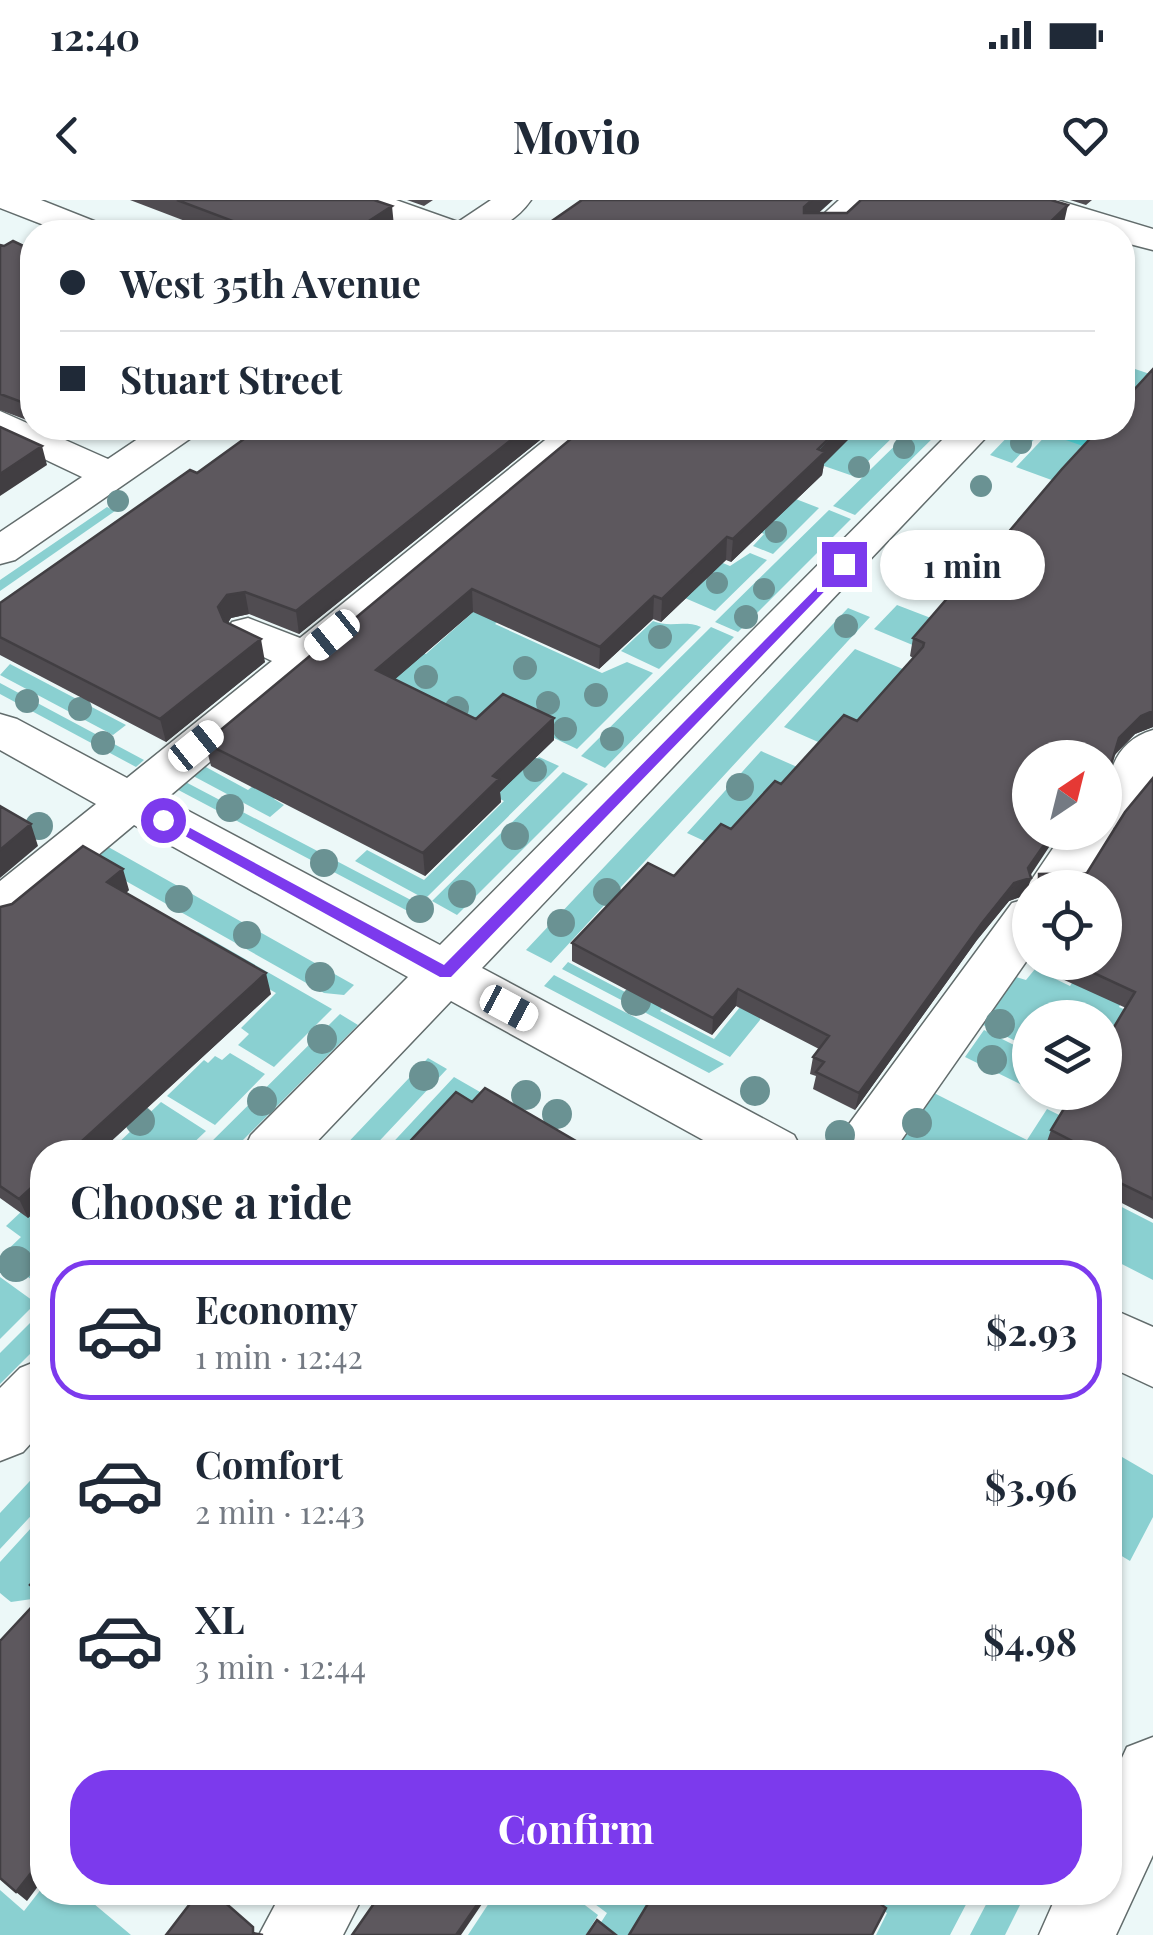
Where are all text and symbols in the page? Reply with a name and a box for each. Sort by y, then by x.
text: 12:40 [50,10,140,61]
text: Movio [512,105,641,165]
icon: back [40,108,95,163]
icon: heart [1058,108,1113,163]
text: West 35th Avenue [120,257,421,308]
text: Stuart Street [120,353,342,404]
callout: 1 min [879,529,1044,599]
route end [822,542,867,587]
text: 1 min [923,543,1002,586]
car [299,604,365,666]
car [163,715,229,777]
north arrow [1012,740,1122,850]
map controls [1012,740,1122,1110]
route start [141,798,186,843]
button: locate [1012,870,1122,980]
car [475,981,543,1035]
button: layers [1012,1000,1122,1110]
text: Choose a ride [70,1170,352,1230]
text: Economy [195,1283,358,1334]
icon: car [75,1285,165,1375]
text: $2.93 [986,1305,1077,1356]
text: 1 min · 12:42 [195,1334,363,1377]
text: Comfort [195,1438,343,1489]
icon: car [75,1440,165,1530]
text: $3.96 [985,1460,1077,1511]
text: 2 min · 12:43 [195,1489,365,1532]
text: XL [195,1593,244,1644]
icon: car [75,1595,165,1685]
text: $4.98 [983,1615,1077,1666]
text: 3 min · 12:44 [195,1644,366,1687]
button: Confirm [70,1770,1082,1885]

